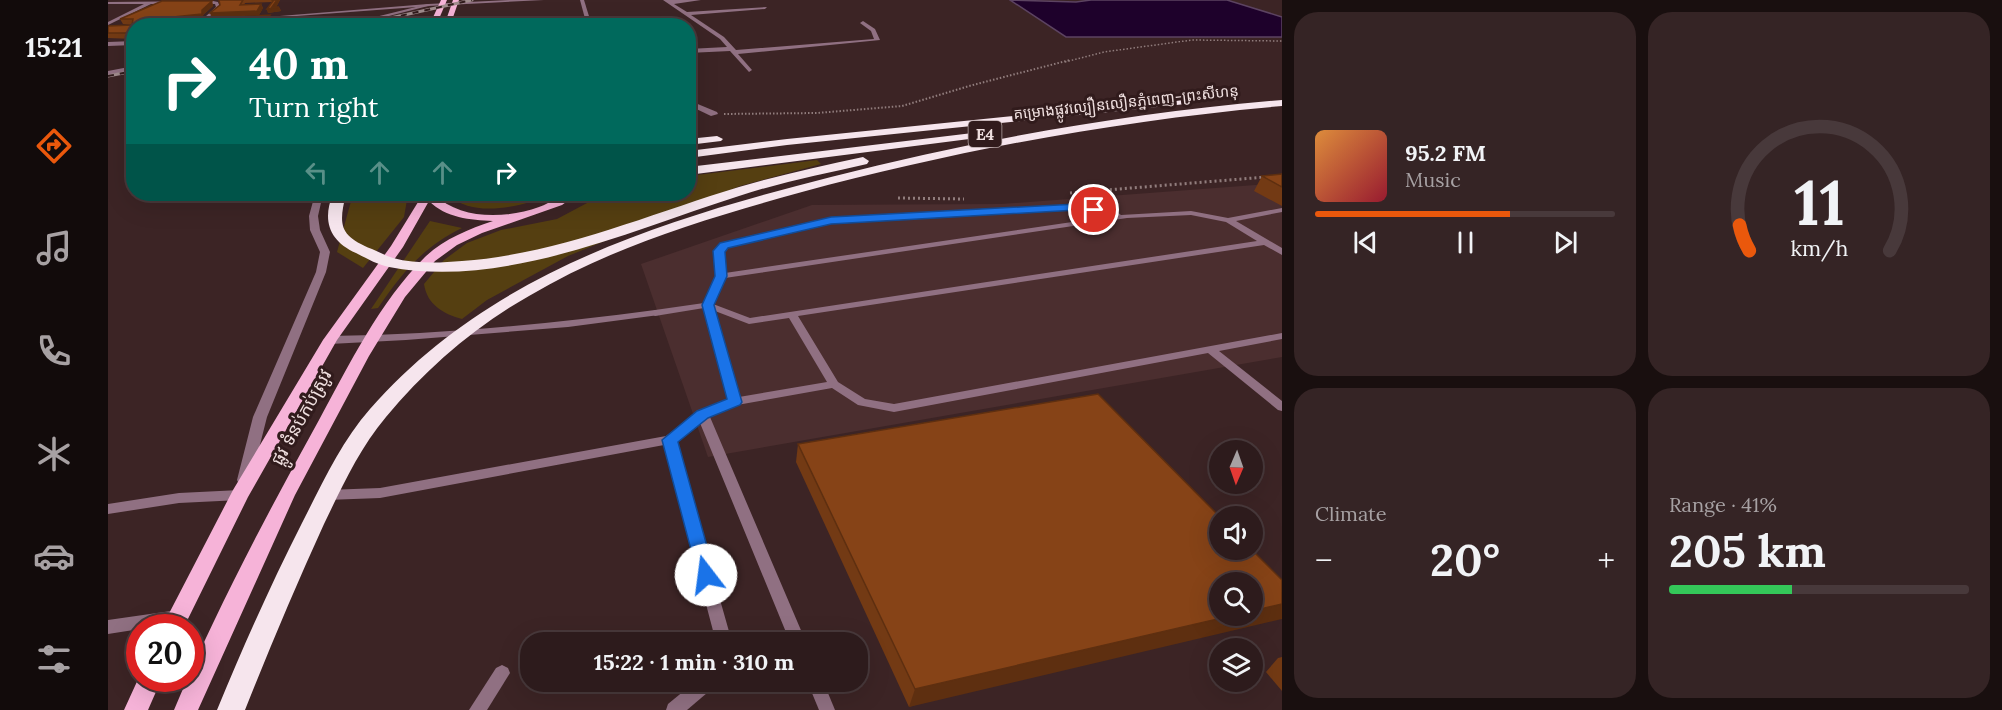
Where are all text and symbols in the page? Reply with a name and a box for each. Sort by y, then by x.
text: 15:21 [25,30,83,64]
text: 40 m [249,37,348,91]
icon: right [150,42,228,120]
street label: គម្រោងផ្លូវល្បឿនលឿនភ្នំពេញ-ព្រះសីហនុ [1012,81,1240,128]
text: Turn right [249,90,378,124]
road number: E4 [968,121,1002,147]
icon: directions [33,125,75,167]
text: 95.2 FM [1405,139,1486,167]
icon: left [300,156,333,189]
icon: ahead [363,156,396,189]
icon: ahead [426,156,459,189]
icon: right [489,156,522,189]
text: 11 [1794,162,1844,242]
text: Music [1405,167,1461,192]
pin [1068,184,1119,235]
icon: arrive [1077,193,1110,226]
icon: previous [1349,226,1382,259]
icon: pause [1449,226,1482,259]
icon: next [1549,226,1582,259]
icon: music [33,227,75,269]
text: km/h [1790,235,1848,263]
icon: phone [33,330,75,372]
street label: ផ្លូវ ទំនប់កប់ស្រូវ [265,365,342,472]
icon: climate [33,433,75,475]
north arrow [1209,440,1263,494]
map controls [1209,440,1263,692]
text: Range · 41% [1669,492,1777,517]
text: Climate [1315,501,1387,526]
button: sound [1209,506,1263,560]
text: 205 km [1669,522,1826,579]
text: 20° [1430,531,1500,588]
icon: car [33,535,75,577]
text: − [1315,539,1333,581]
text: + [1597,539,1615,581]
position arrow [674,543,738,607]
button: search [1209,572,1263,626]
speed limit sign: 20 [126,614,204,692]
icon: filters [33,638,75,680]
button: layers [1209,638,1263,692]
text: 15:22 · 1 min · 310 m [594,648,794,676]

